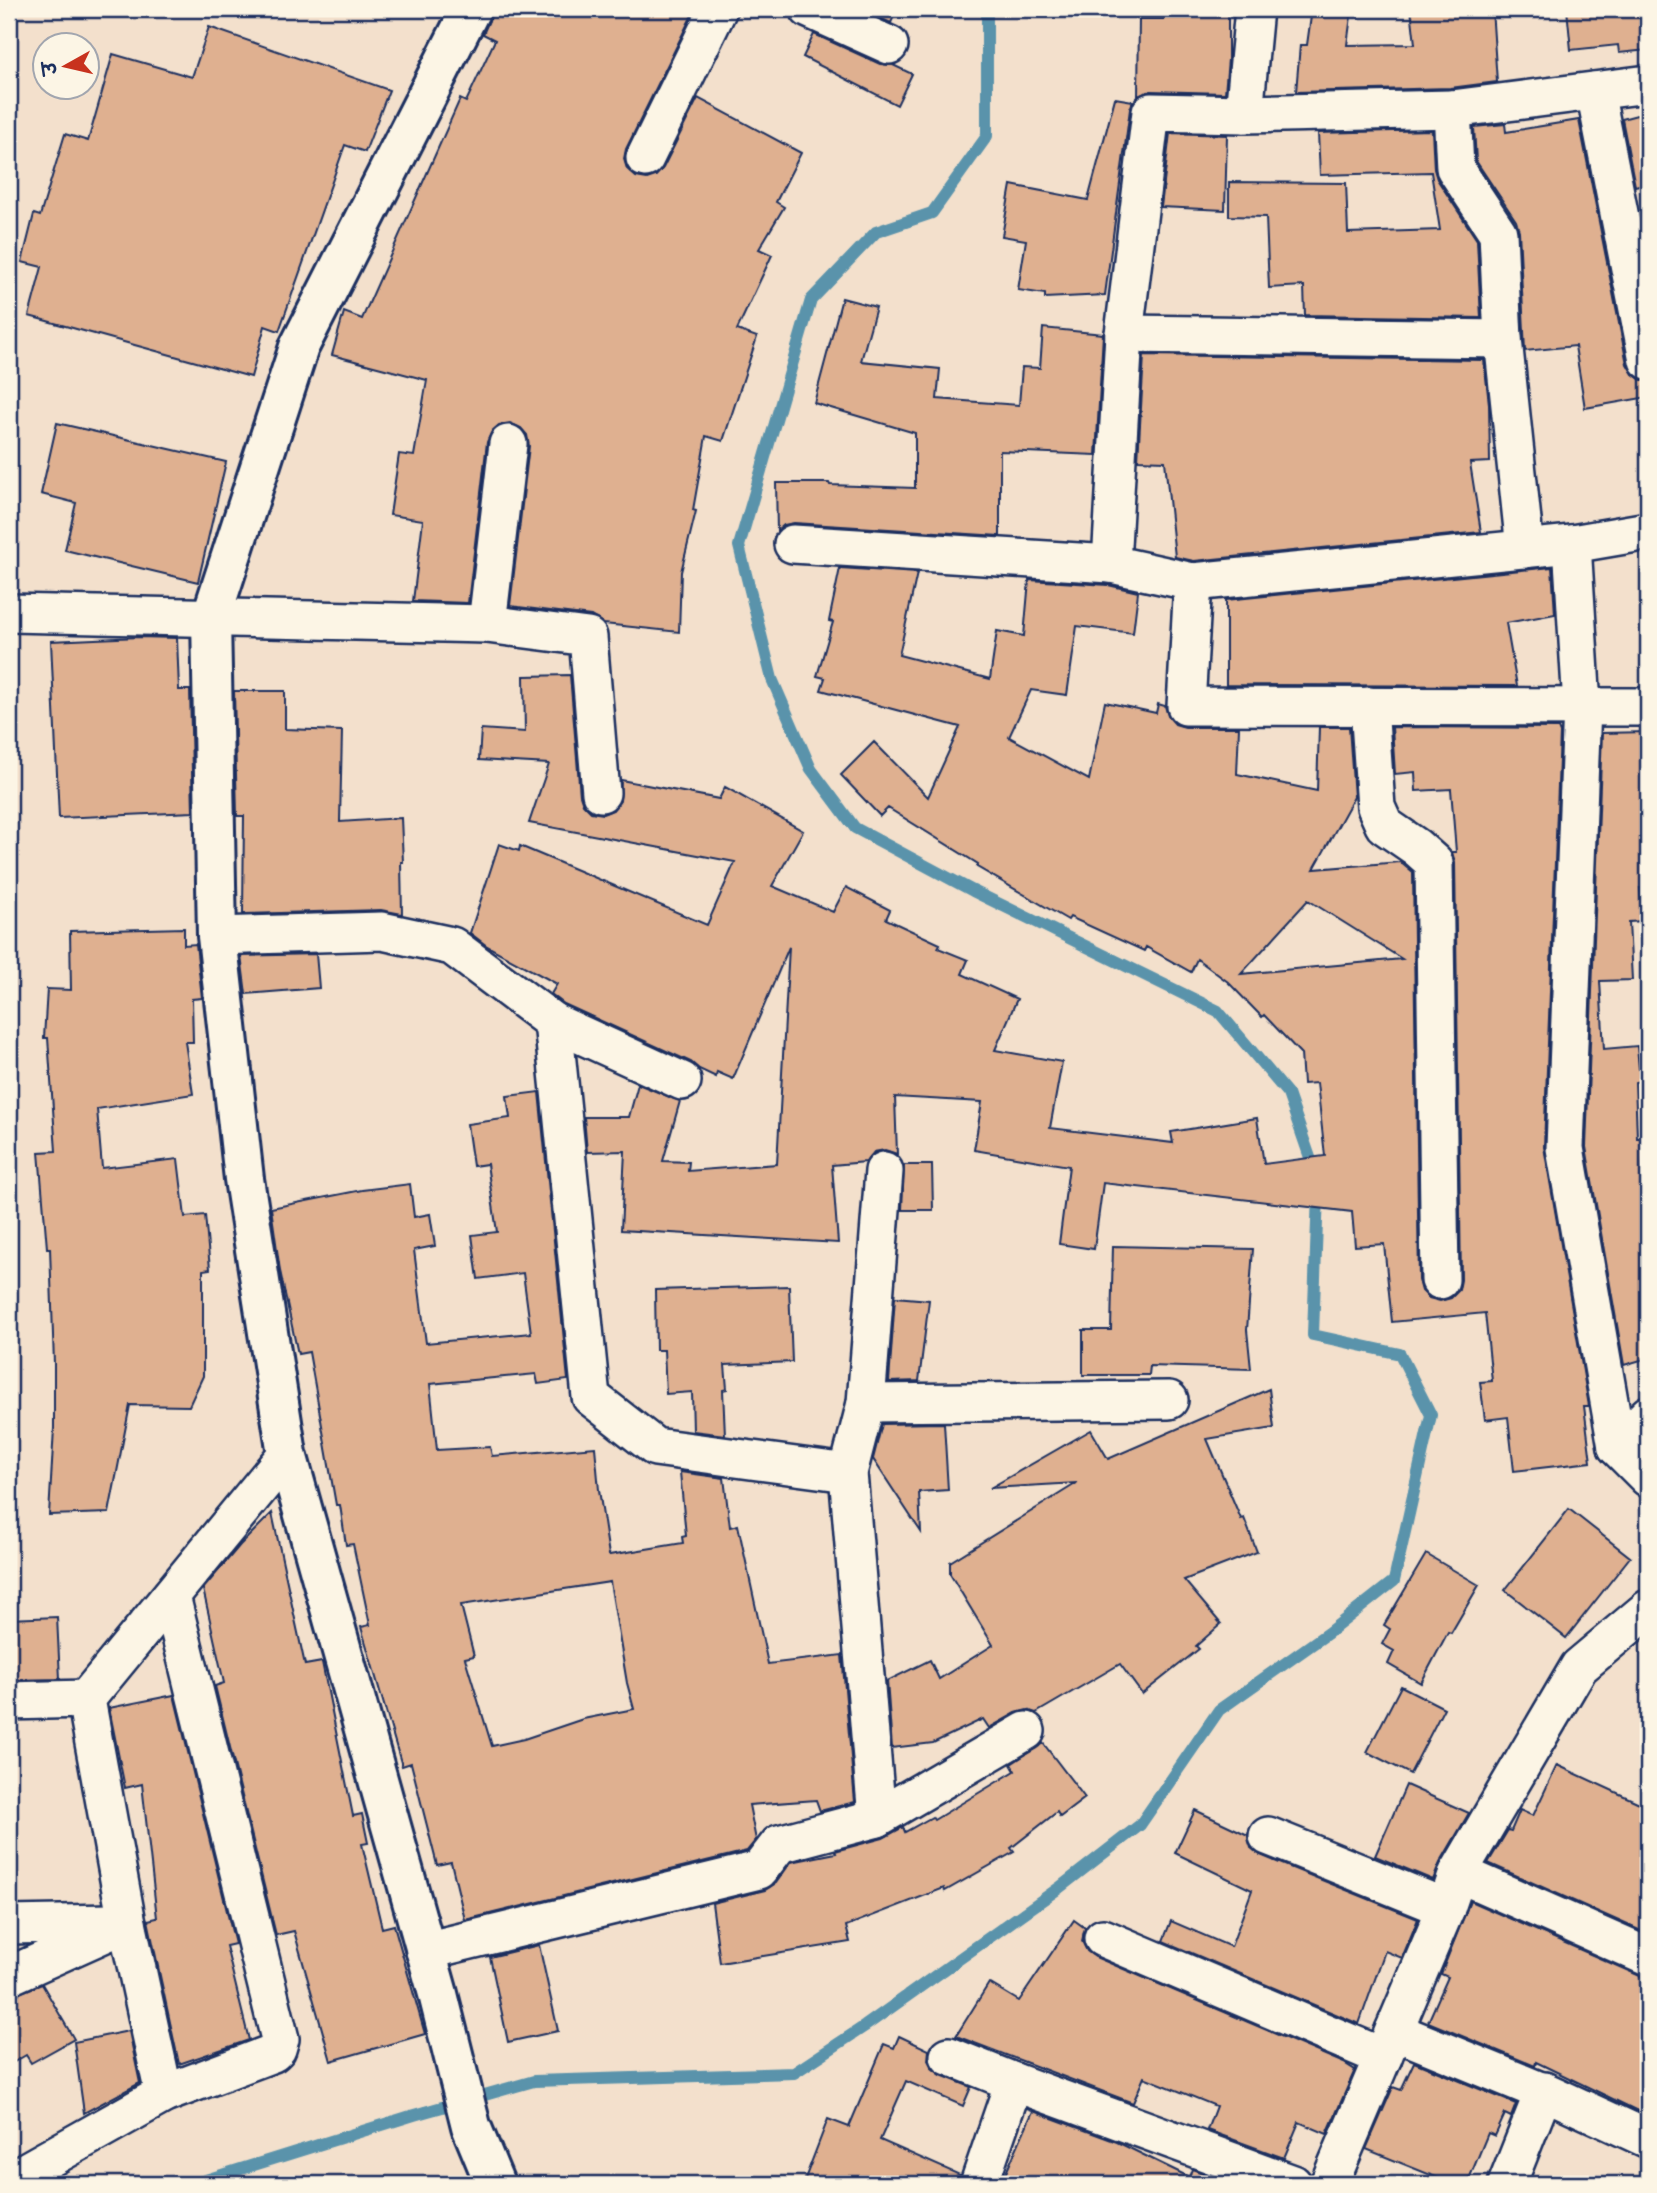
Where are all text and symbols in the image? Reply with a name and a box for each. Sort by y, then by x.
north arrow [32,32,102,102]
text: उ [36,58,63,78]

